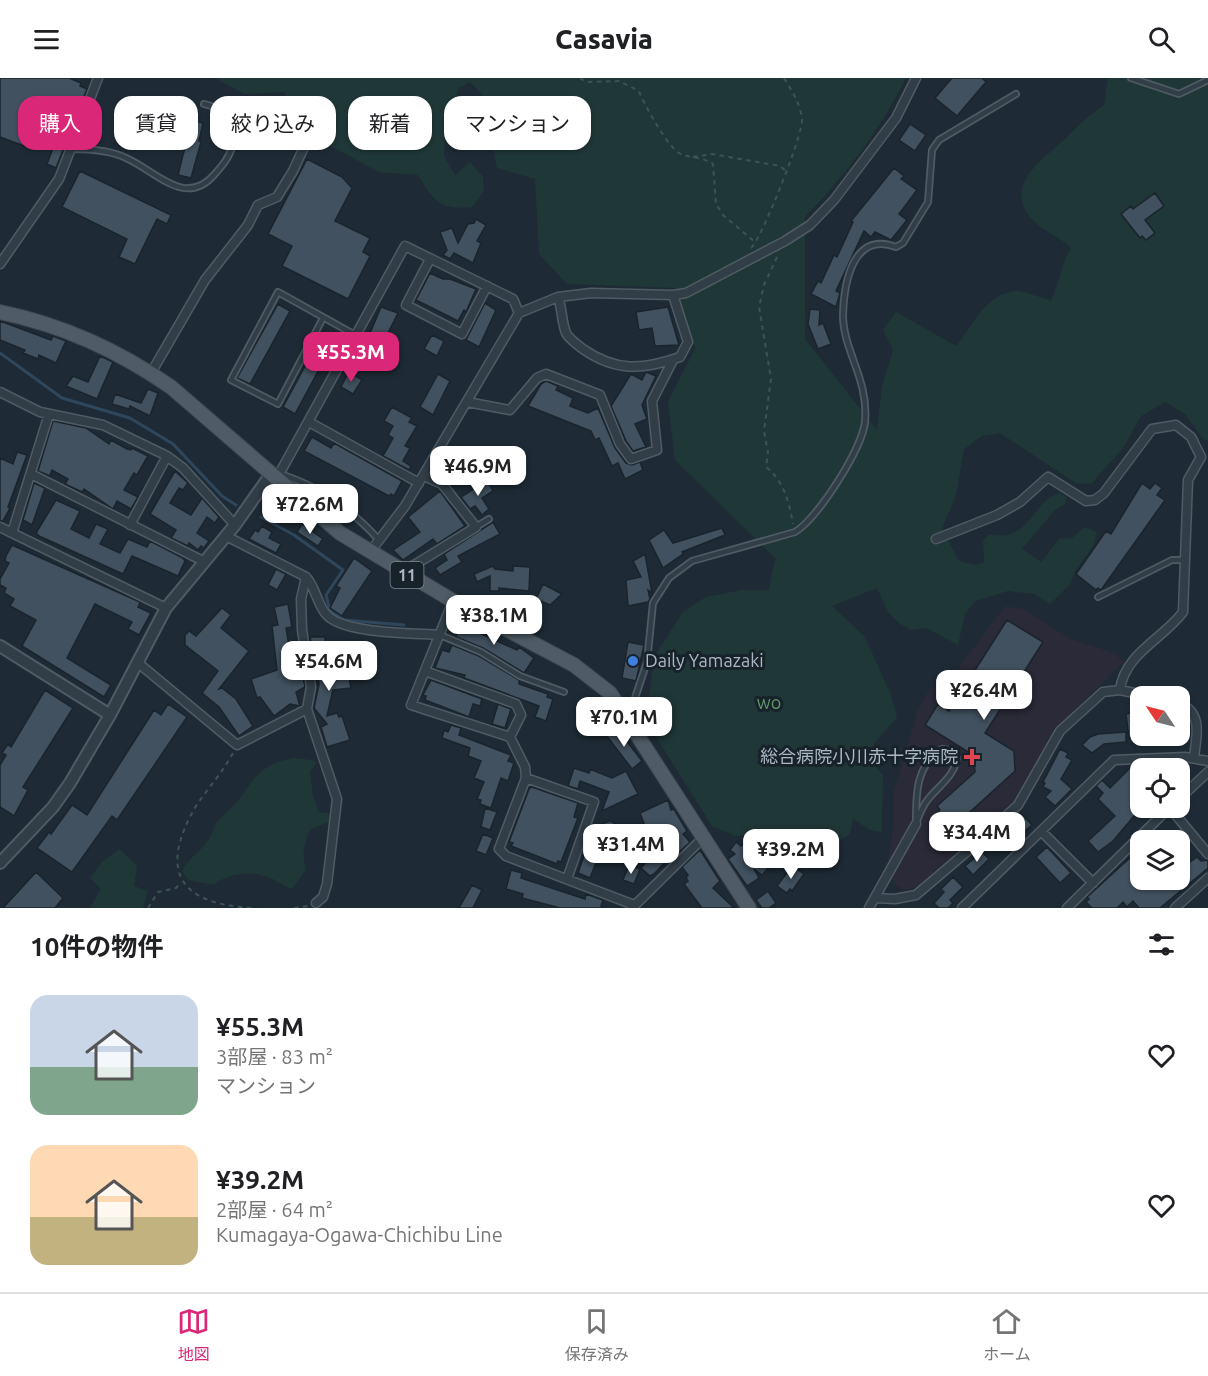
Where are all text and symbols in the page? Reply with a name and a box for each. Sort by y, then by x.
icon: menu [30,23,63,56]
icon: search [1145,23,1178,56]
text: Casavia [555,24,653,54]
chip: 購入 [18,96,102,150]
chip: 賃貸 [114,96,198,150]
chip: 絞り込み [210,96,336,150]
chip: 新着 [348,96,432,150]
chip: マンション [444,96,591,150]
pin: ¥55.3M [302,332,400,383]
text: ¥55.3M [317,340,385,363]
pin: ¥46.9M [429,446,527,497]
text: ¥46.9M [444,454,512,477]
pin: ¥72.6M [261,484,359,535]
text: ¥72.6M [276,492,344,515]
road number: 11 [390,562,424,588]
pin: ¥38.1M [445,595,543,646]
text: ¥38.1M [460,603,528,626]
pin: ¥54.6M [280,641,378,692]
text: ¥54.6M [295,649,363,672]
place label: Daily Yamazaki [645,650,764,670]
marker: Daily Yamazaki [626,654,640,668]
pin: ¥26.4M [935,670,1033,721]
text: ¥26.4M [950,678,1018,701]
north arrow [1130,686,1190,746]
map controls [1130,686,1190,890]
park label: wo [757,692,781,712]
pin: ¥70.1M [575,697,673,748]
text: ¥70.1M [590,705,658,728]
place label: 総合病院小川赤十字病院 [760,746,958,766]
marker: 総合病院小川赤十字病院 [963,748,981,766]
button: locate [1130,758,1190,818]
pin: ¥34.4M [928,812,1026,863]
text: ¥34.4M [943,820,1011,843]
pin: ¥31.4M [582,824,680,875]
pin: ¥39.2M [742,829,840,880]
button: layers [1130,830,1190,890]
text: ¥31.4M [597,832,665,855]
text: ¥39.2M [757,837,825,860]
icon: filters [1145,928,1178,961]
text: 10件の物件 [30,932,163,961]
text: ¥55.3M [216,1012,304,1041]
icon: home [78,1019,150,1091]
icon: heart [1145,1039,1178,1072]
text: 3部屋 · 83 m² [216,1045,333,1068]
text: マンション [216,1074,316,1097]
text: ¥39.2M [216,1165,304,1194]
icon: home [78,1169,150,1241]
icon: heart [1145,1189,1178,1222]
text: 2部屋 · 64 m² [216,1198,333,1221]
text: Kumagaya-Ogawa-Chichibu Line [216,1223,503,1246]
tab: 地図 [177,1305,210,1365]
tab: 保存済み [565,1305,629,1365]
tab: ホーム [983,1305,1031,1365]

